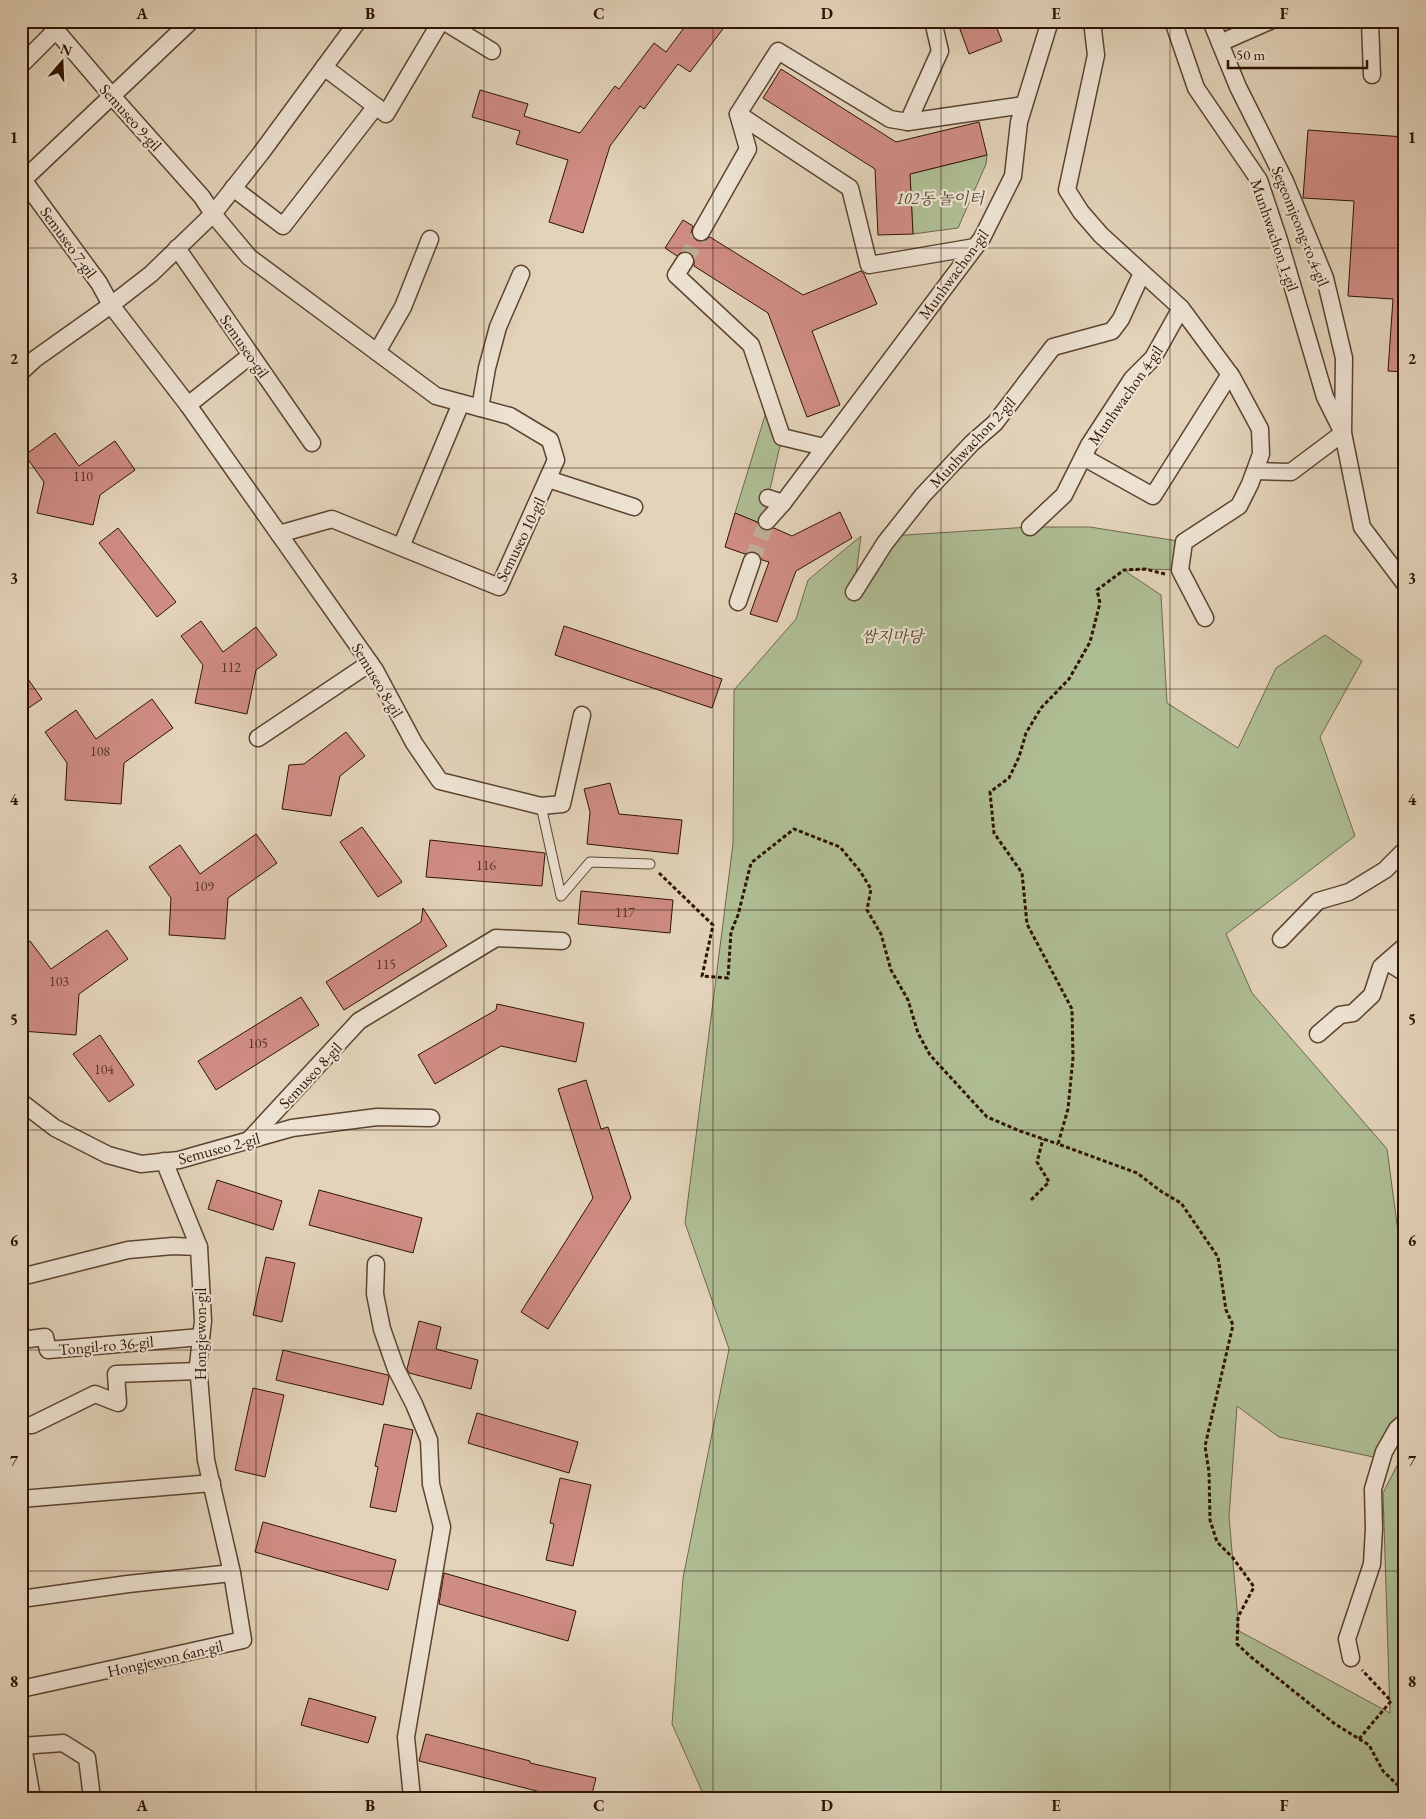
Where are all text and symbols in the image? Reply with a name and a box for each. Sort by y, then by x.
text: A [135,3,148,24]
text: B [365,3,375,24]
text: C [593,3,605,24]
text: D [821,3,833,24]
text: E [1051,3,1061,24]
text: F [1280,3,1289,24]
north arrow [38,38,88,88]
scale bar [1228,38,1367,70]
text: N [58,39,75,60]
text: 50 m [1236,45,1265,64]
street label: Semuseo 9-gil [95,79,167,156]
text: 1 [10,127,18,148]
text: 1 [1408,127,1416,148]
street label: Segeomjeong-ro 4-gil [1267,163,1334,289]
street label: Munhwachon 1-gil [1245,176,1304,294]
park label: 102동 놀이터 [896,188,986,209]
street label: Semuseo 7-gil [35,202,102,282]
street label: Munhwachon-gil [914,225,993,324]
street label: Semuseo-gil [215,310,274,382]
street label: Munhwachon 4-gil [1083,341,1168,449]
text: 2 [10,348,19,369]
text: 2 [1408,348,1417,369]
street label: Munhwachon 2-gil [925,392,1020,492]
house number: 110 [73,467,93,485]
street label: Semuseo 10-gil [491,493,550,585]
text: 3 [10,568,18,589]
text: 3 [1408,568,1416,589]
park label: 쌈지마당 [861,626,925,647]
street label: Semuseo 8-gil [347,639,408,722]
house number: 112 [221,658,241,676]
house number: 108 [90,742,110,760]
text: 4 [10,789,19,810]
text: 4 [1408,789,1417,810]
house number: 116 [476,856,496,874]
house number: 109 [194,877,214,895]
house number: 117 [615,903,635,921]
house number: 115 [376,955,396,973]
house number: 103 [49,972,69,990]
text: 5 [10,1009,18,1030]
text: 5 [1408,1009,1416,1030]
house number: 105 [248,1034,268,1052]
street label: Semuseo 8-gil [274,1037,347,1113]
house number: 104 [94,1060,114,1078]
street label: Semuseo 2-gil [176,1127,262,1169]
text: 6 [10,1230,19,1251]
text: 6 [1408,1230,1417,1251]
street label: Hongjewon-gil [190,1288,211,1380]
street label: Tongil-ro 36-gil [58,1331,155,1360]
text: 7 [10,1450,19,1471]
text: 7 [1408,1450,1417,1471]
street label: Hongjewon 6an-gil [105,1635,225,1682]
text: 8 [10,1671,18,1692]
text: 8 [1408,1671,1416,1692]
text: A [135,1795,148,1816]
text: B [365,1795,375,1816]
text: C [593,1795,605,1816]
text: D [821,1795,833,1816]
text: E [1051,1795,1061,1816]
text: F [1280,1795,1289,1816]

